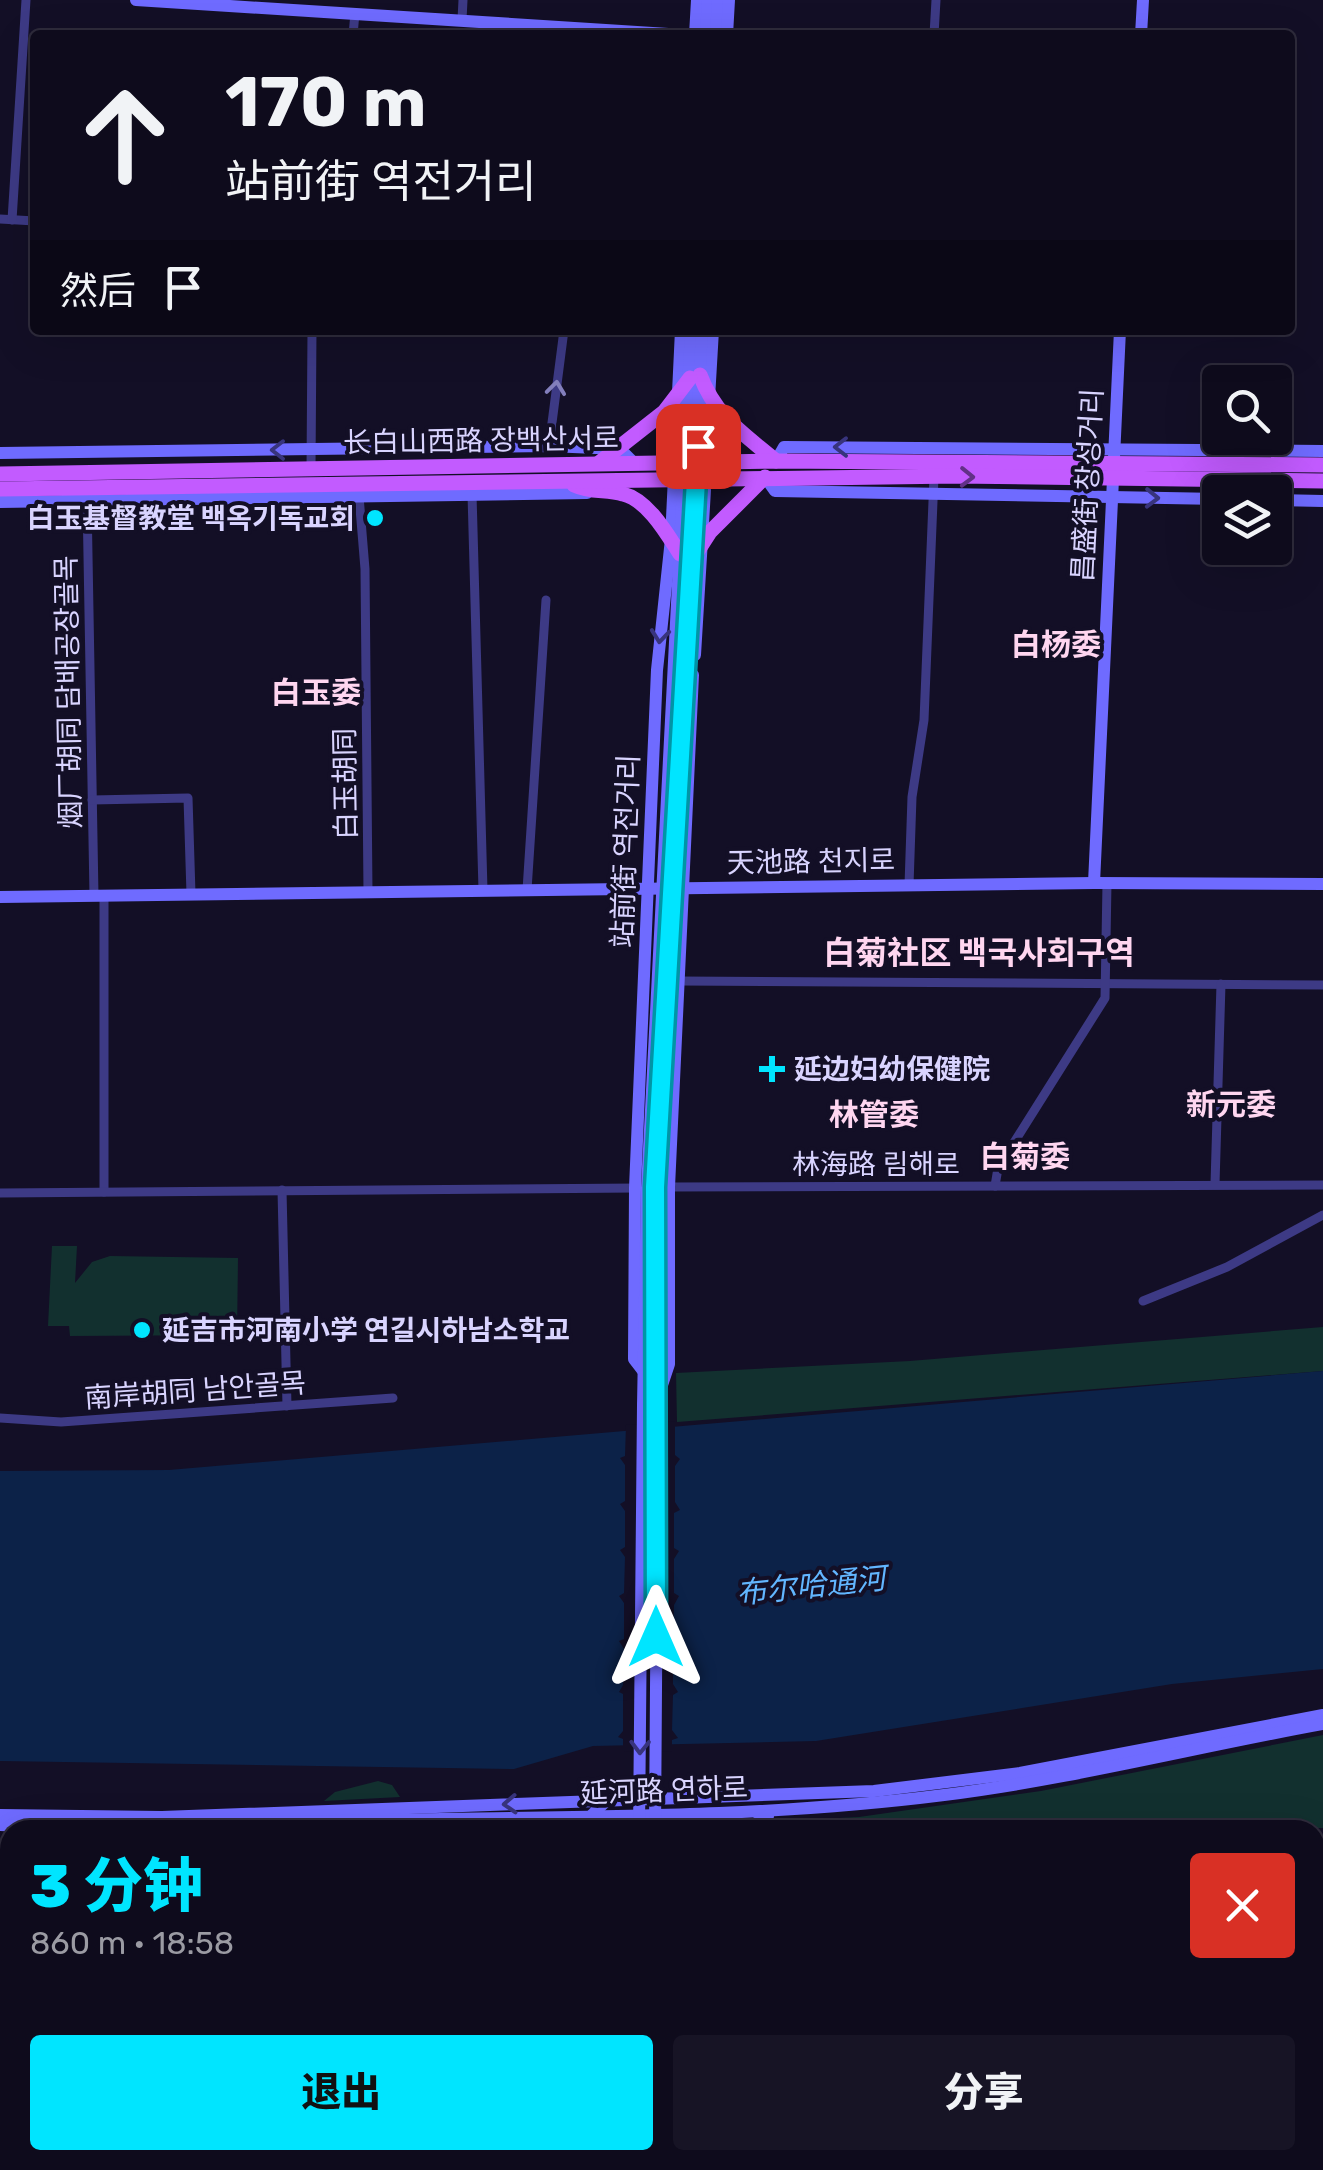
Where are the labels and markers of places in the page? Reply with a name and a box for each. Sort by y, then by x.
pin [656,404,741,489]
place label: 白玉基督教堂 백옥기독교회 [26,502,355,535]
marker: 白玉基督教堂 백옥기독교회 [364,507,386,529]
place label: 延边妇幼保健院 [794,1053,990,1086]
marker: 延边妇幼保健院 [759,1056,785,1082]
place label: 延吉市河南小学 연길시하남소학교 [162,1314,570,1347]
marker: 延吉市河南小学 연길시하남소학교 [131,1319,153,1341]

